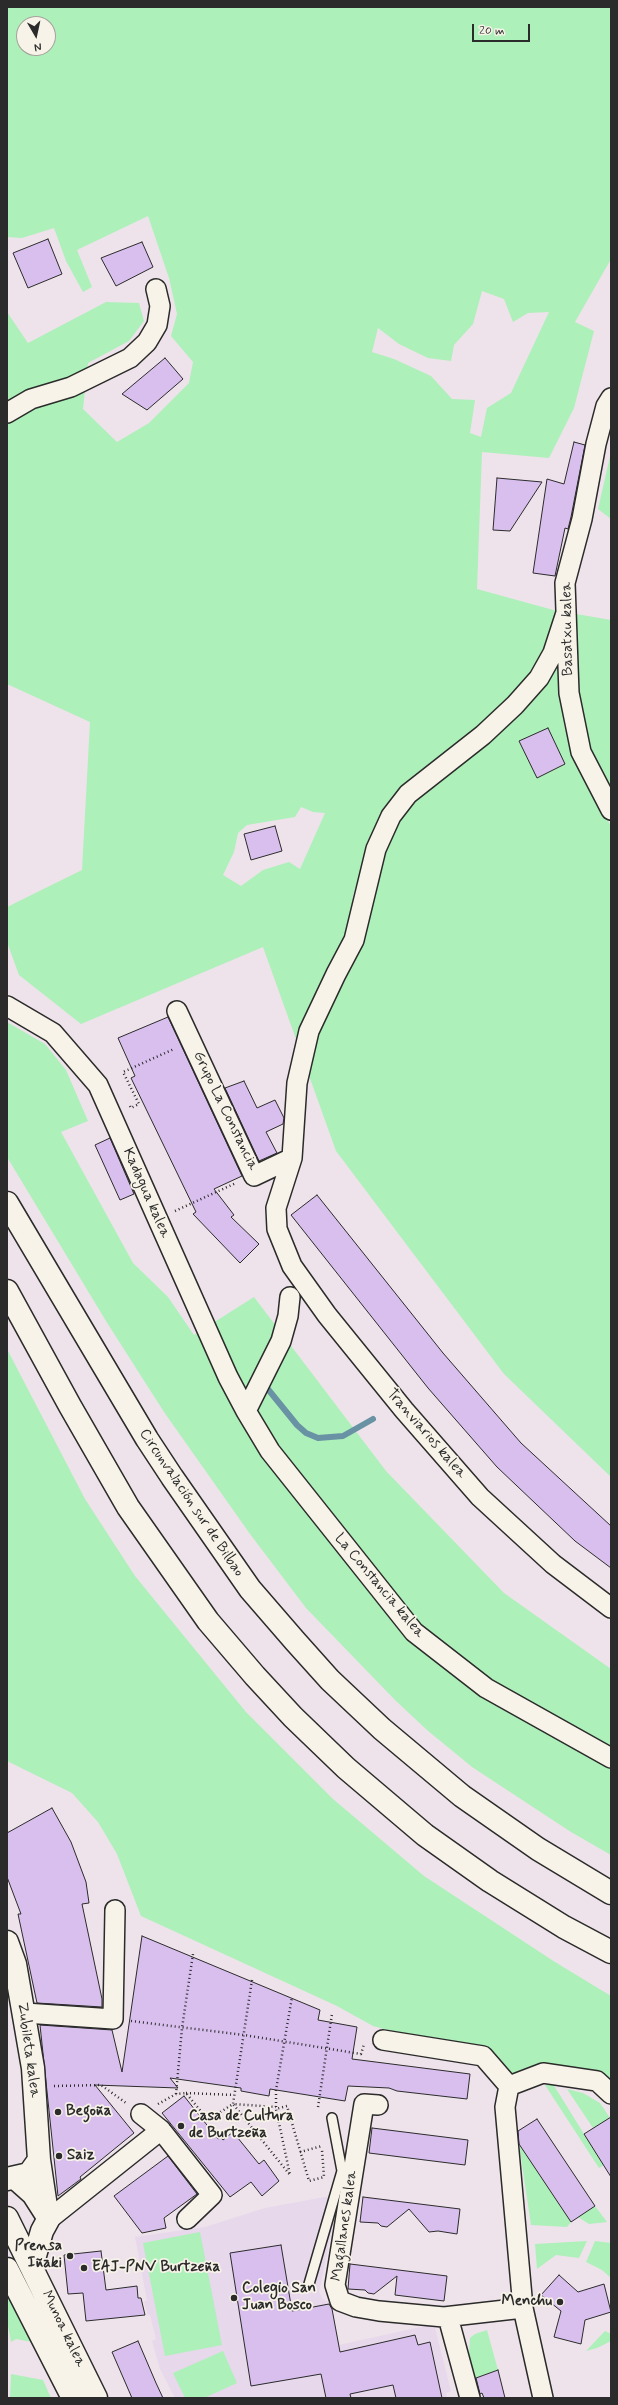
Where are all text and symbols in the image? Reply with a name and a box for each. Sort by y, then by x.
north arrow [16,16,56,56]
scale bar [474,16,532,42]
text: 20 m [479,23,505,39]
text: N [33,39,42,54]
street label: Basatxu kalea [558,582,578,676]
street label: Grupo La Constancia [188,1049,262,1173]
street label: Kadagua kalea [118,1145,174,1241]
street label: Tranviarios kalea [382,1386,470,1482]
street label: Circunvalación sur de Bilbao [135,1426,247,1580]
street label: La Constancia kalea [330,1530,428,1642]
street label: Zubileta kalea [12,2001,44,2099]
place label: Begoña [66,2103,111,2121]
marker: Begoña [53,2107,63,2117]
place label: Casa de Cultura de Burtzeña [189,2108,294,2143]
marker: Casa de Cultura de Burtzeña [176,2121,186,2131]
place label: Saiz [67,2147,95,2165]
marker: Saiz [54,2151,64,2161]
street label: Magallanes kalea [328,2169,362,2283]
place label: Prensa Iñaki [15,2238,62,2273]
marker: Prensa Iñaki [65,2251,75,2261]
place label: EAJ-PNV Burtzeña [92,2259,220,2277]
marker: EAJ-PNV Burtzeña [79,2263,89,2273]
place label: Colegio San Juan Bosco [242,2280,316,2315]
street label: Munoa kalea [37,2288,89,2370]
marker: Colegio San Juan Bosco [229,2293,239,2303]
place label: Menchu [502,2293,552,2311]
marker: Menchu [555,2297,565,2307]

